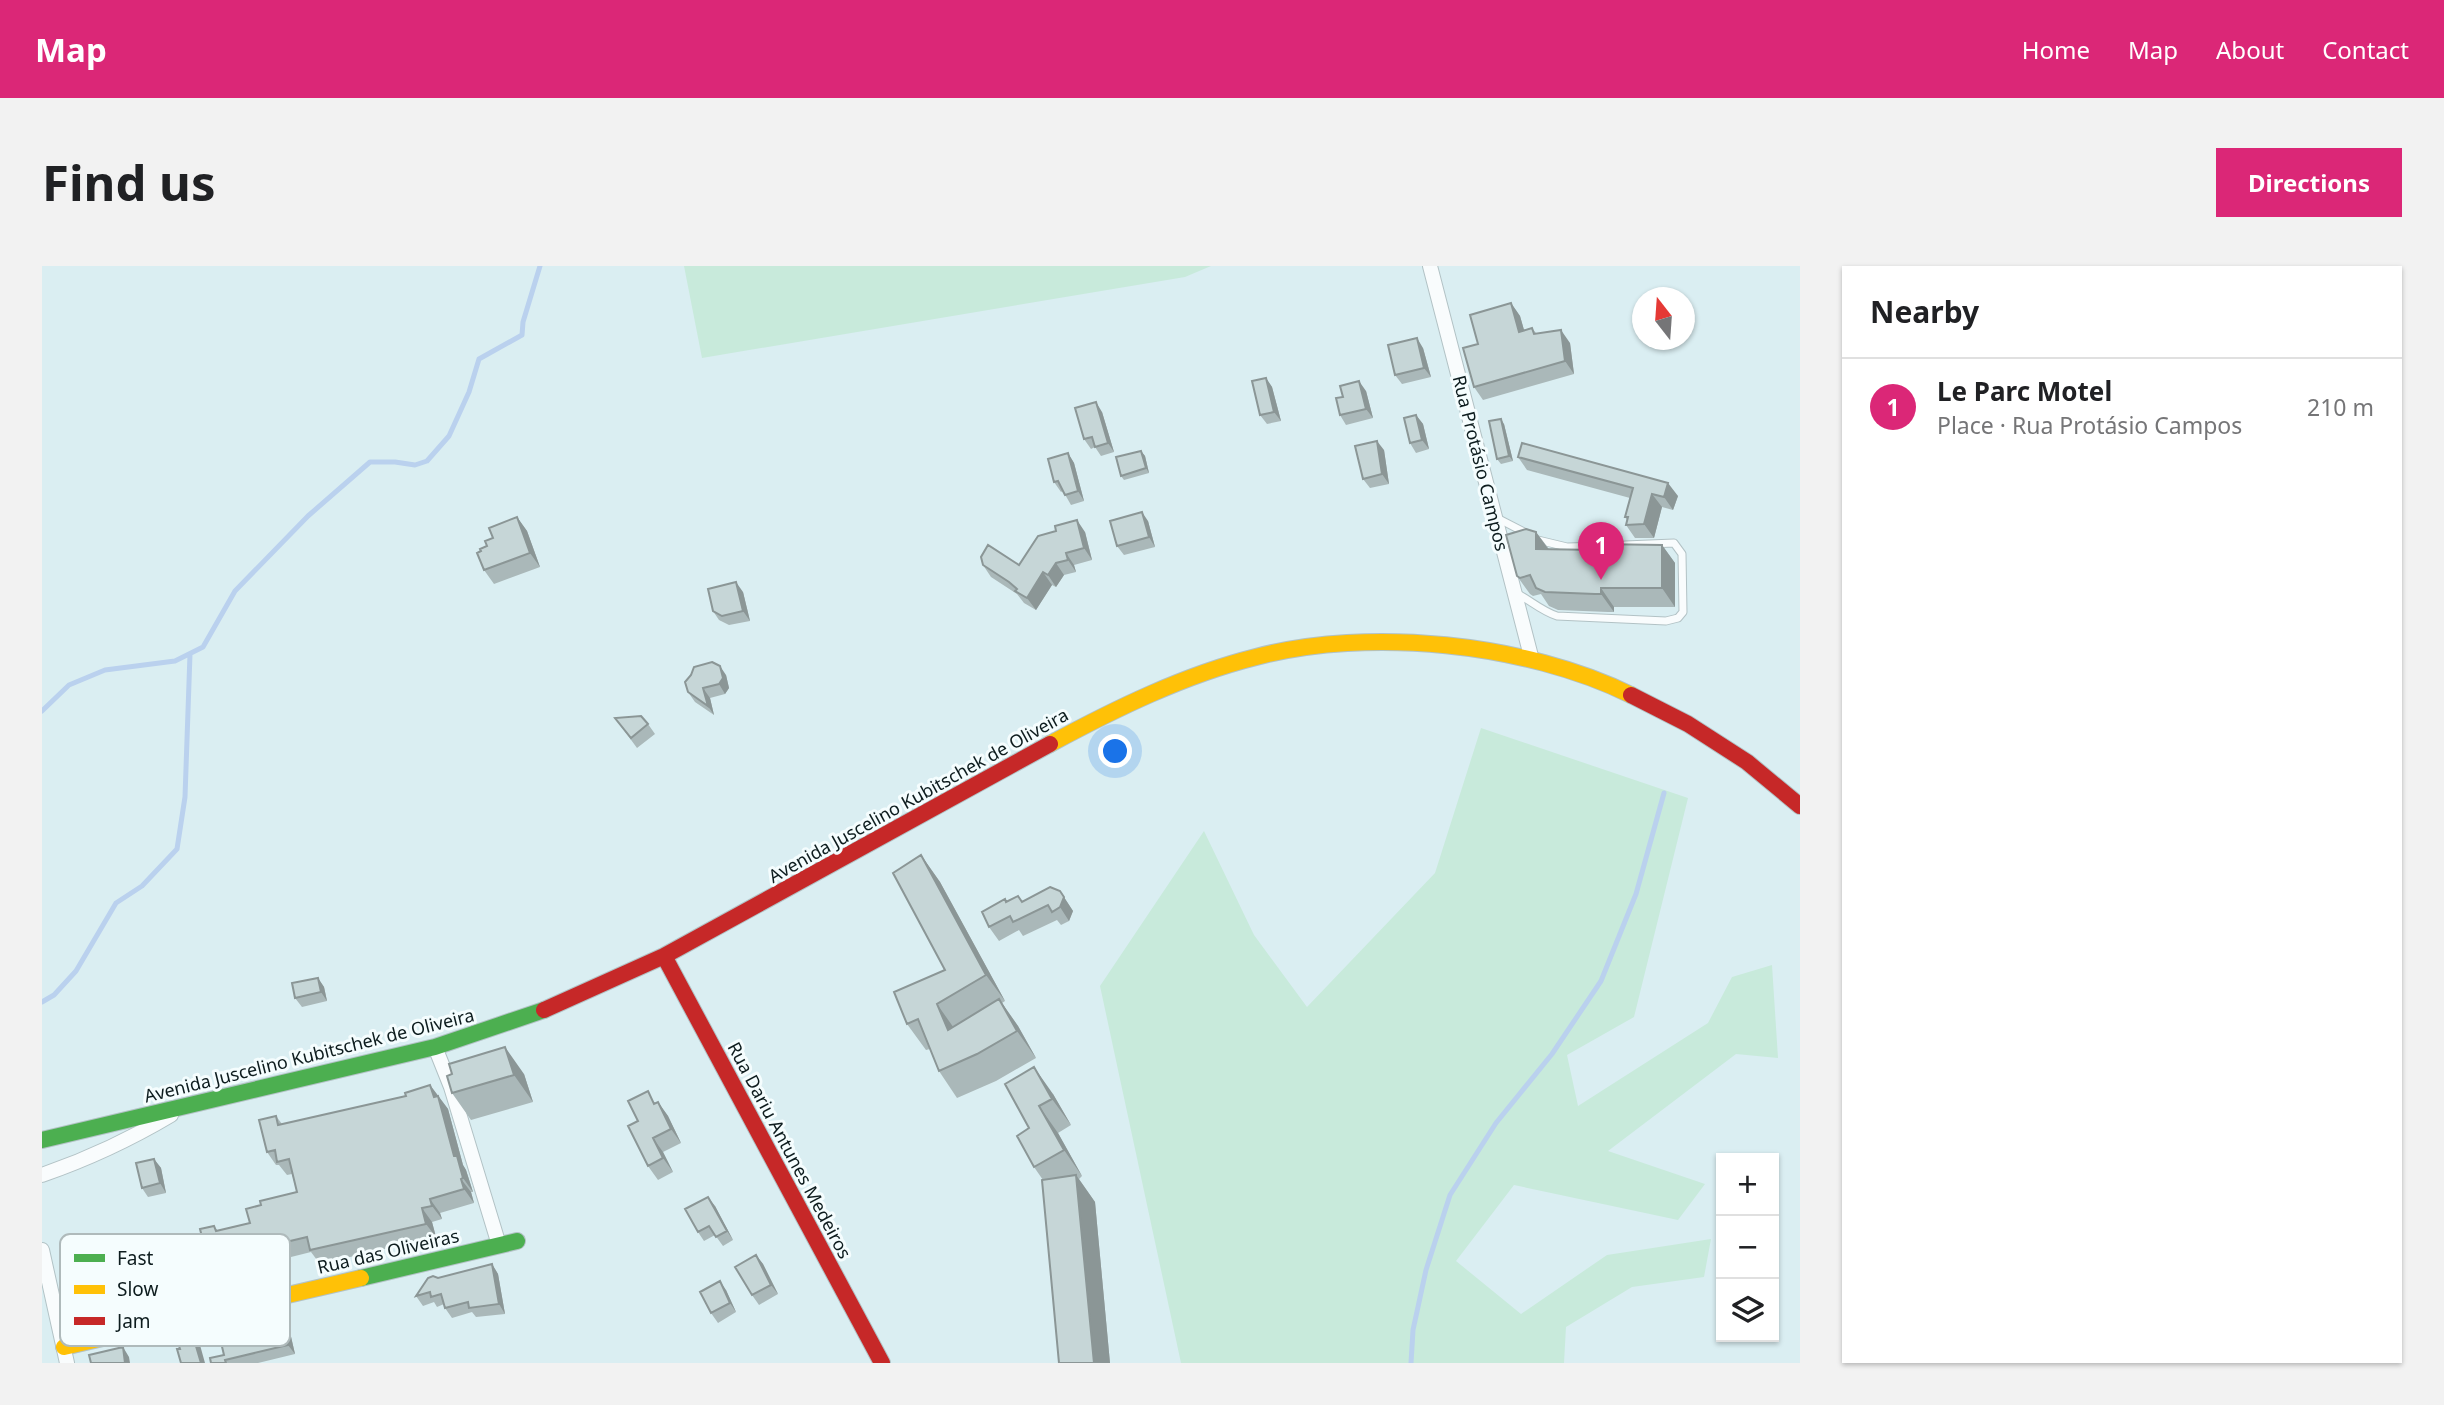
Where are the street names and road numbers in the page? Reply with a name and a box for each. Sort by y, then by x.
street label: Rua Protásio Campos [1448,373,1514,553]
street label: Avenida Juscelino Kubitschek de Oliveira [764,702,1072,888]
street label: Avenida Juscelino Kubitschek de Oliveira [141,1002,477,1108]
street label: Rua Dariu Antunes Medeiros [723,1038,857,1262]
street label: Rua das Oliveiras [315,1223,461,1279]

